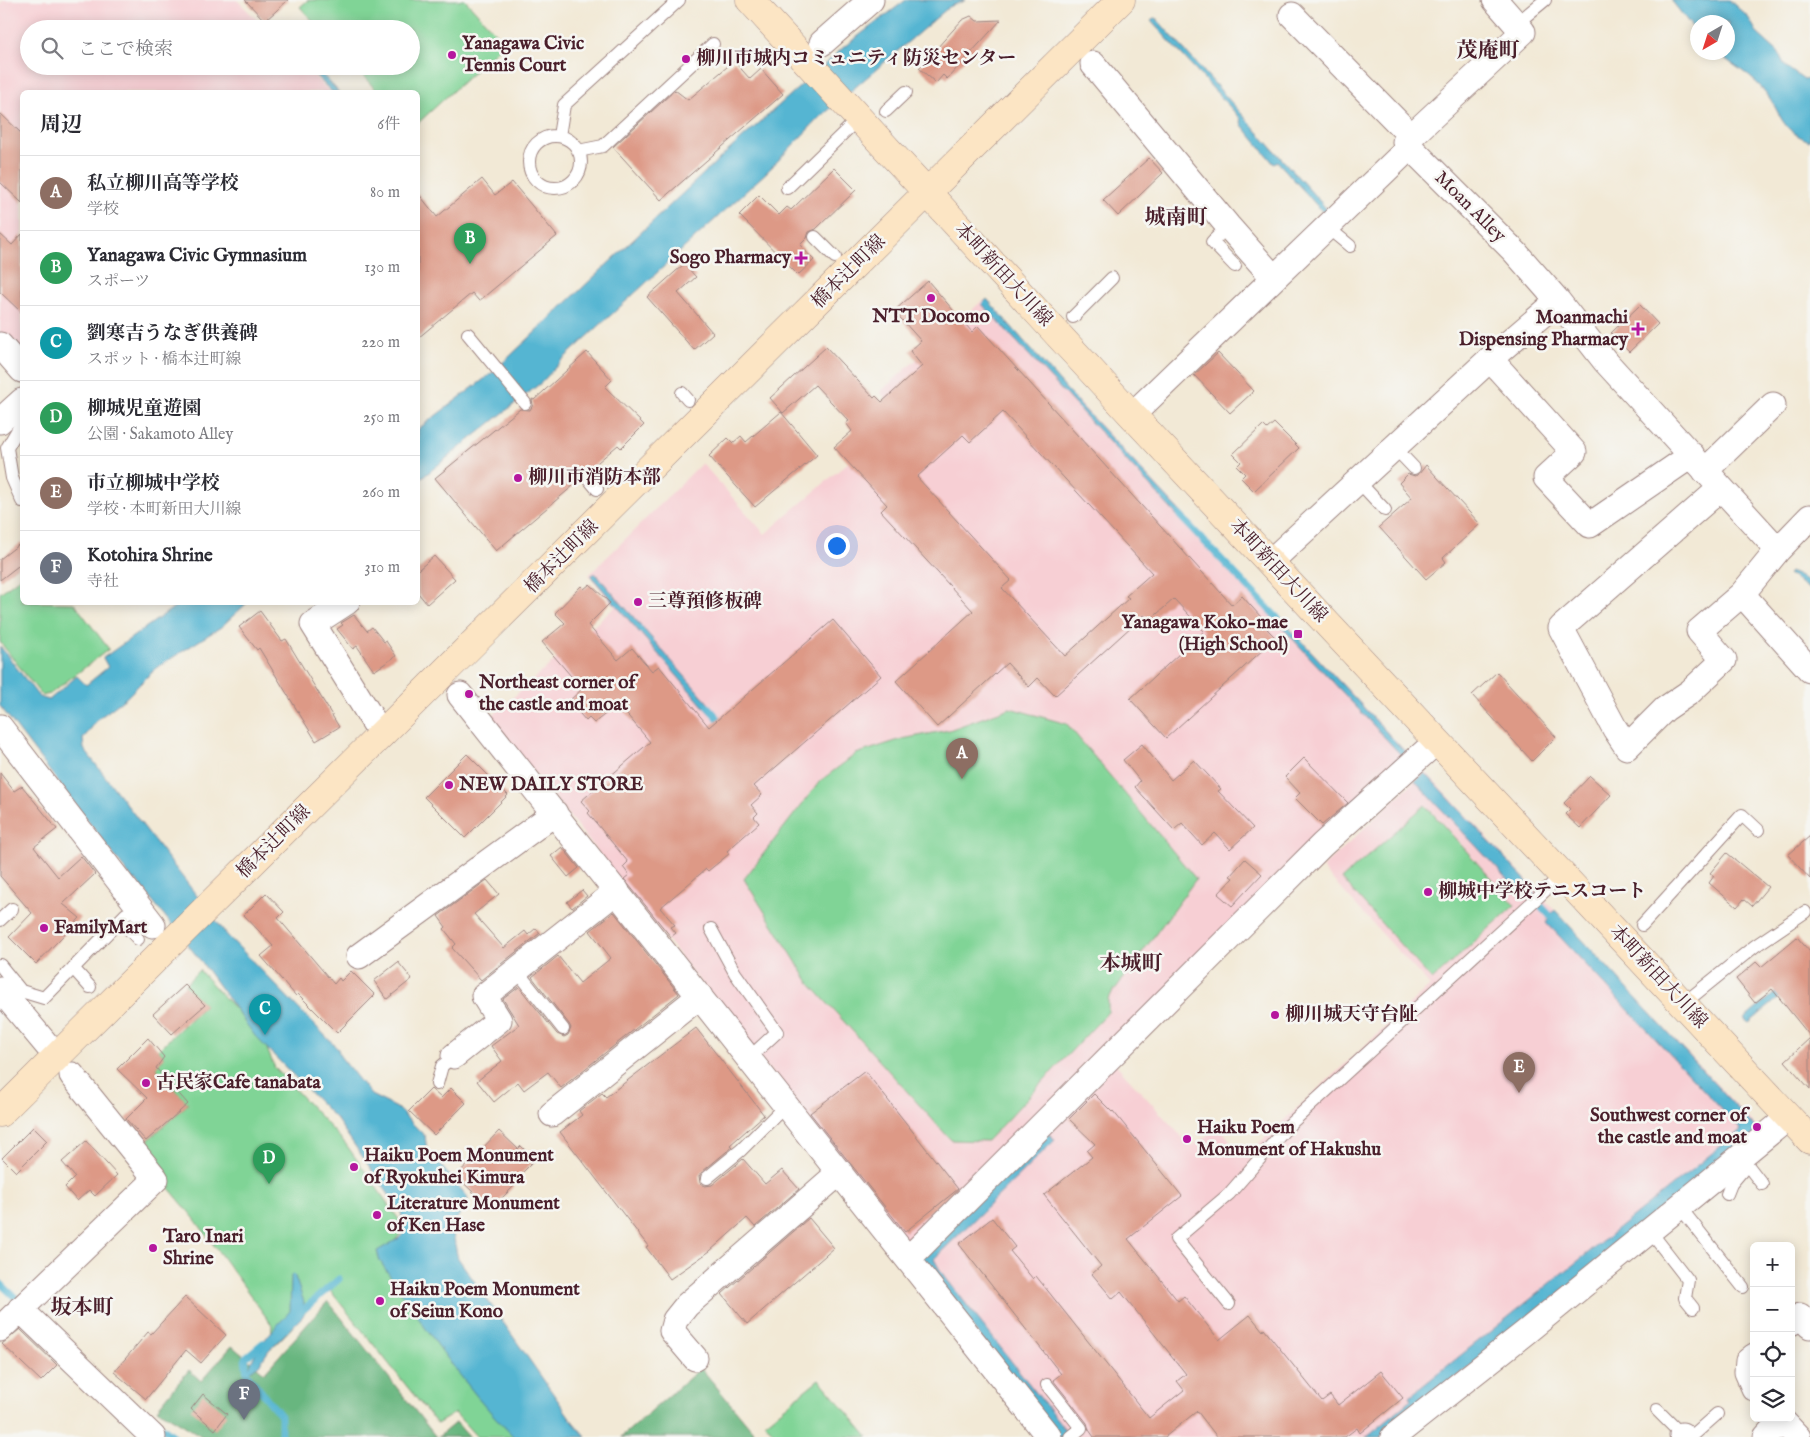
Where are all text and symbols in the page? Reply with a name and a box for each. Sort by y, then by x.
north arrow [1690,15,1735,60]
search box [20,20,420,75]
place label: Yanagawa Civic Tennis Court [461,32,584,78]
icon: search [38,34,66,62]
text: ここで検索 [78,38,173,62]
district label: 茂庵町 [1457,38,1520,65]
place label: 柳川市城内コミュニティ防災センター [696,47,1016,71]
marker: Yanagawa Civic Tennis Court [446,49,458,61]
marker: 柳川市城内コミュニティ防災センター [680,53,692,65]
text: 周辺 [40,112,82,139]
text: 6件 [377,115,400,135]
street label: Moan Alley [1429,166,1511,248]
text: 私立柳川高等学校 [87,172,239,196]
text: A [51,183,61,203]
text: 80 m [370,183,400,203]
text: 学校 [87,200,119,220]
district label: 城南町 [1145,205,1208,232]
street label: 本町新田大川線 [949,218,1057,332]
pin: B [454,223,486,264]
street label: 橋本辻町線 [807,230,891,314]
text: Yanagawa Civic Gymnasium [87,244,307,268]
place label: Sogo Pharmacy [670,246,792,270]
marker: Sogo Pharmacy [795,252,807,264]
text: B [51,258,61,278]
text: 130 m [364,258,400,278]
text: スポーツ [87,272,150,292]
marker: NTT Docomo [925,292,937,304]
place label: NTT Docomo [871,305,990,329]
place label: Moanmachi Dispensing Pharmacy [1459,306,1629,352]
text: 劉寒吉うなぎ供養碑 [87,322,258,346]
marker: Moanmachi Dispensing Pharmacy [1632,323,1644,335]
text: C [50,333,62,353]
text: 220 m [361,333,400,353]
text: スポット · 橋本辻町線 [87,350,242,370]
text: 柳城児童遊園 [87,397,201,421]
text: D [50,408,62,428]
text: 250 m [363,408,400,428]
text: 公園 · Sakamoto Alley [87,425,233,445]
place label: 柳川市消防本部 [528,466,661,490]
text: 市立柳城中学校 [87,472,220,496]
marker: 柳川市消防本部 [512,472,524,484]
text: E [50,483,62,503]
text: 260 m [362,483,400,503]
text: 学校 · 本町新田大川線 [87,500,242,520]
street label: 本町新田大川線 [1224,514,1332,628]
street label: 橋本辻町線 [520,515,604,599]
your location [824,533,850,559]
text: Kotohira Shrine [87,544,213,568]
text: F [51,558,61,578]
text: 310 m [364,558,400,578]
text: 寺社 [87,572,119,592]
place label: 三尊預修板碑 [648,590,762,614]
marker: 三尊預修板碑 [632,596,644,608]
place label: Yanagawa Koko-mae (High School) [1121,611,1288,657]
marker: Yanagawa Koko-mae (High School) [1292,628,1304,640]
place label: Northeast corner of the castle and moat [478,671,638,717]
marker: Northeast corner of the castle and moat [463,688,475,700]
pin: A [946,738,978,779]
place label: NEW DAILY STORE [458,773,643,797]
marker: NEW DAILY STORE [443,779,455,791]
street label: 橋本辻町線 [232,800,316,884]
place label: 柳城中学校テニスコート [1438,880,1646,904]
marker: 柳城中学校テニスコート [1422,886,1434,898]
place label: FamilyMart [54,916,148,940]
street label: 本町新田大川線 [1604,920,1712,1034]
marker: FamilyMart [38,922,50,934]
district label: 本城町 [1100,951,1163,978]
pin: C [249,994,281,1035]
place label: 柳川城天守台阯 [1285,1003,1418,1027]
marker: 柳川城天守台阯 [1269,1009,1281,1021]
pin: E [1503,1052,1535,1093]
place label: 古民家Cafe tanabata [156,1071,321,1095]
marker: 古民家Cafe tanabata [140,1077,152,1089]
place label: Southwest corner of the castle and moat [1590,1104,1750,1150]
place label: Haiku Poem Monument of Hakushu [1197,1116,1381,1162]
marker: Southwest corner of the castle and moat [1751,1121,1763,1133]
marker: Haiku Poem Monument of Hakushu [1181,1133,1193,1145]
pin: D [253,1143,285,1184]
place label: Haiku Poem Monument of Ryokuhei Kimura [364,1144,554,1190]
marker: Haiku Poem Monument of Ryokuhei Kimura [348,1161,360,1173]
place label: Literature Monument of Ken Hase [387,1192,560,1238]
marker: Literature Monument of Ken Hase [371,1209,383,1221]
place label: Taro Inari Shrine [162,1225,244,1271]
marker: Taro Inari Shrine [147,1242,159,1254]
map controls [1750,1242,1795,1422]
button: + [1750,1242,1795,1287]
place label: Haiku Poem Monument of Seiun Kono [390,1278,580,1324]
button: − [1750,1287,1795,1332]
district label: 坂本町 [51,1295,114,1322]
marker: Haiku Poem Monument of Seiun Kono [374,1295,386,1307]
button: locate [1750,1332,1795,1377]
button: layers [1750,1377,1795,1422]
pin: F [228,1379,260,1420]

